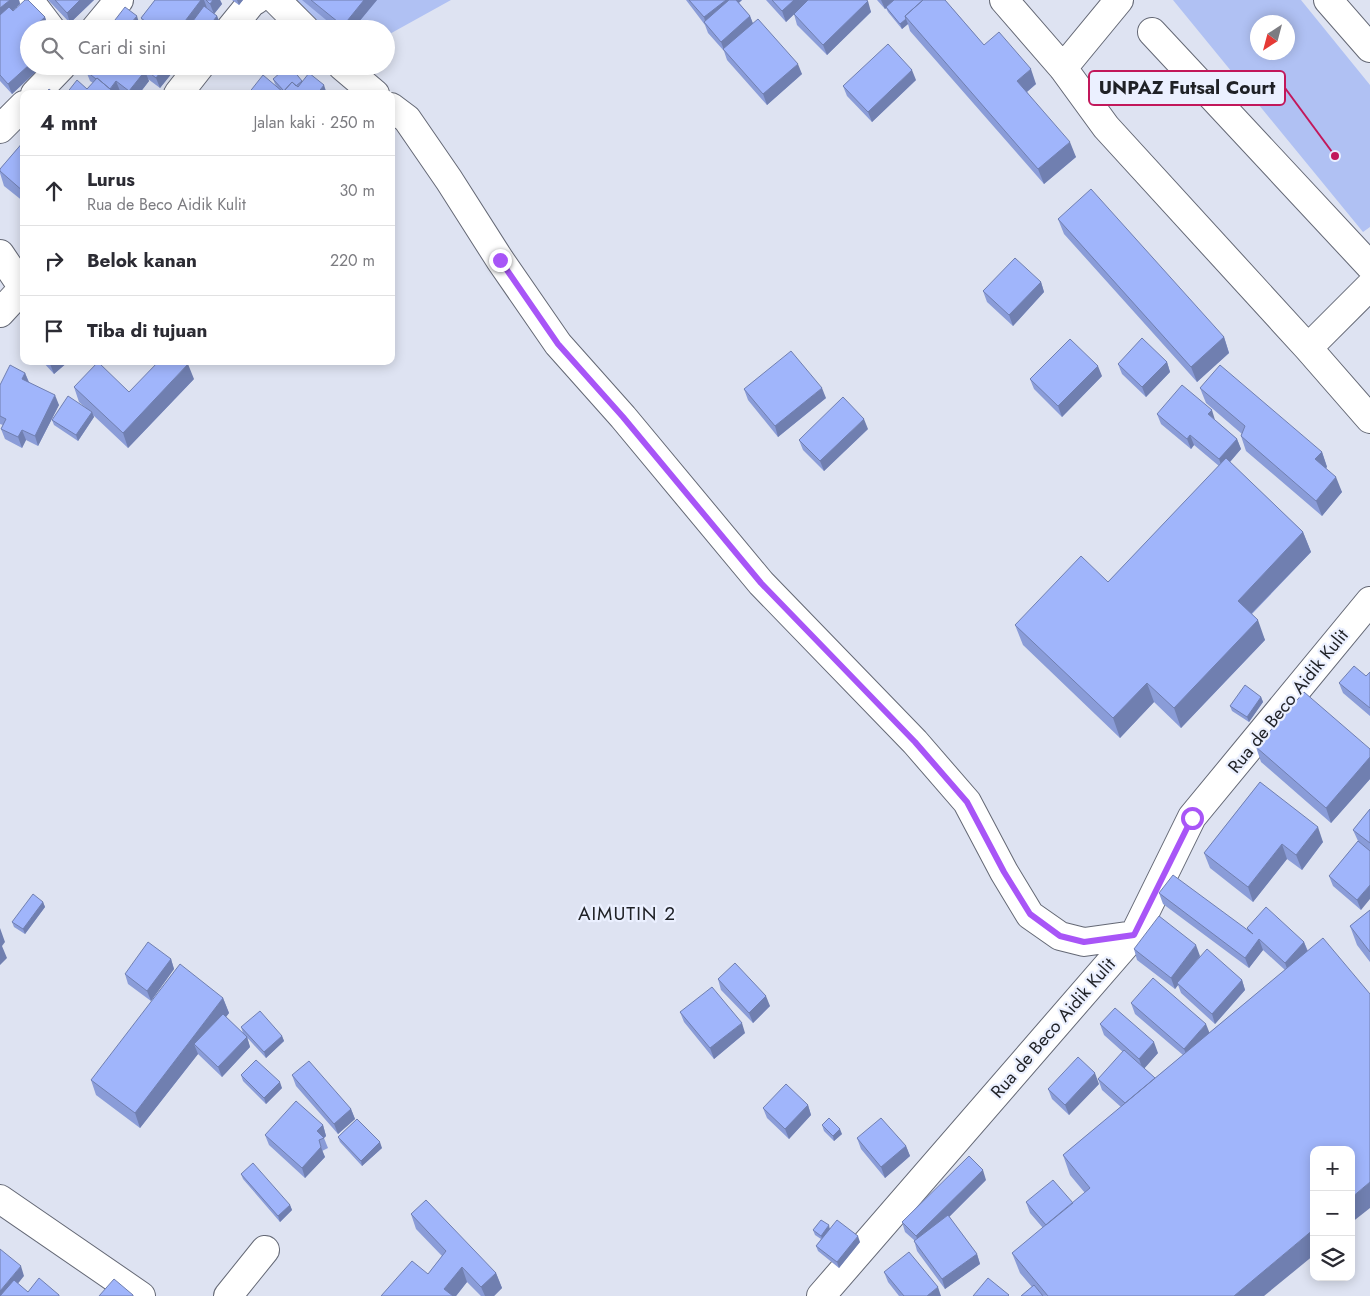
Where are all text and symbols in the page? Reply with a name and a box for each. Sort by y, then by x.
north arrow [1250,15,1295,60]
search box [20,20,395,75]
icon: search [38,34,66,62]
text: Cari di sini [78,34,166,61]
callout: UNPAZ Futsal Court [1089,71,1285,105]
text: UNPAZ Futsal Court [1099,74,1275,101]
text: 4 mnt [40,108,97,138]
text: Jalan kaki · 250 m [254,111,375,134]
text: Lurus [87,166,135,193]
icon: ahead [40,177,68,205]
text: 30 m [339,179,375,202]
text: Rua de Beco Aidik Kulit [87,193,246,216]
icon: right [40,247,68,275]
text: Belok kanan [87,247,197,274]
text: 220 m [330,249,375,272]
route end [489,249,512,272]
icon: arrive [40,317,68,345]
text: Tiba di tujuan [87,317,207,344]
street label: Rua de Beco Aidik Kulit [1222,623,1355,779]
route start [1181,807,1204,830]
district label: AIMUTIN 2 [578,900,676,927]
street label: Rua de Beco Aidik Kulit [985,952,1122,1104]
map controls [1310,1146,1355,1281]
button: + [1310,1146,1355,1191]
button: − [1310,1191,1355,1236]
button: layers [1310,1236,1355,1281]

